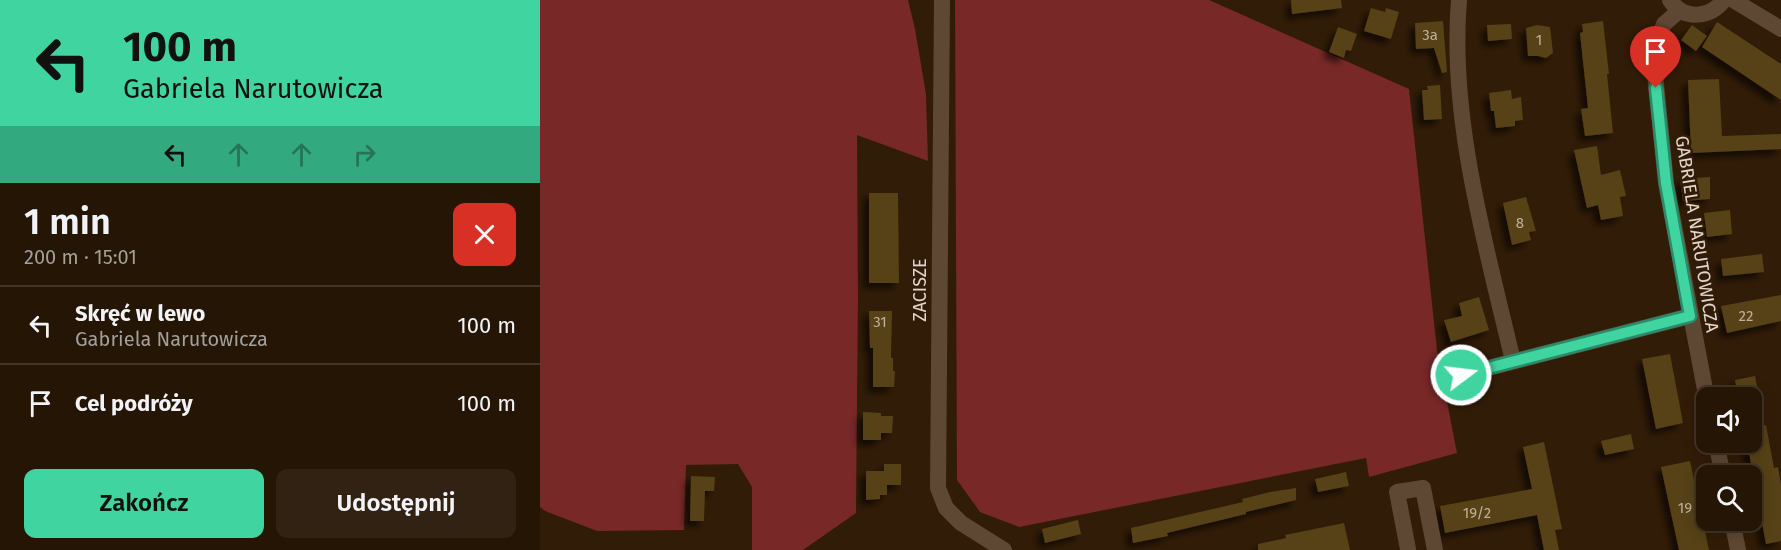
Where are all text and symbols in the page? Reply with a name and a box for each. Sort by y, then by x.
text: 100 m [123,22,237,72]
icon: left [24,24,102,102]
house number: 3a [1422,26,1438,44]
pin [1630,26,1681,88]
house number: 1 [1536,31,1542,49]
icon: arrive [1639,35,1672,68]
text: Gabriela Narutowicza [123,73,383,105]
street label: GABRIELA NARUTOWICZA [1671,134,1724,335]
icon: left [159,138,192,171]
icon: ahead [222,138,255,171]
icon: ahead [285,138,318,171]
icon: right [348,138,381,171]
text: 1 min [24,200,111,244]
button: close [453,203,516,266]
house number: 8 [1516,214,1524,232]
text: 200 m · 15:01 [24,245,137,269]
street label: ZACISZE [909,258,931,322]
text: Skręć w lewo [75,300,205,327]
house number: 22 [1739,307,1753,325]
icon: left [24,309,57,342]
text: 100 m [457,312,516,339]
house number: 31 [873,313,887,331]
text: Gabriela Narutowicza [75,327,268,351]
position arrow [1429,343,1493,407]
icon: arrive [24,387,57,420]
map controls [1696,387,1762,531]
button: sound [1696,387,1762,453]
text: Cel podróży [75,390,193,417]
text: 100 m [457,390,516,417]
button: search [1696,465,1762,531]
button: Zakończ [24,469,264,538]
button: Udostępnij [276,469,516,538]
house number: 19 [1678,499,1692,517]
house number: 19/2 [1463,504,1491,522]

